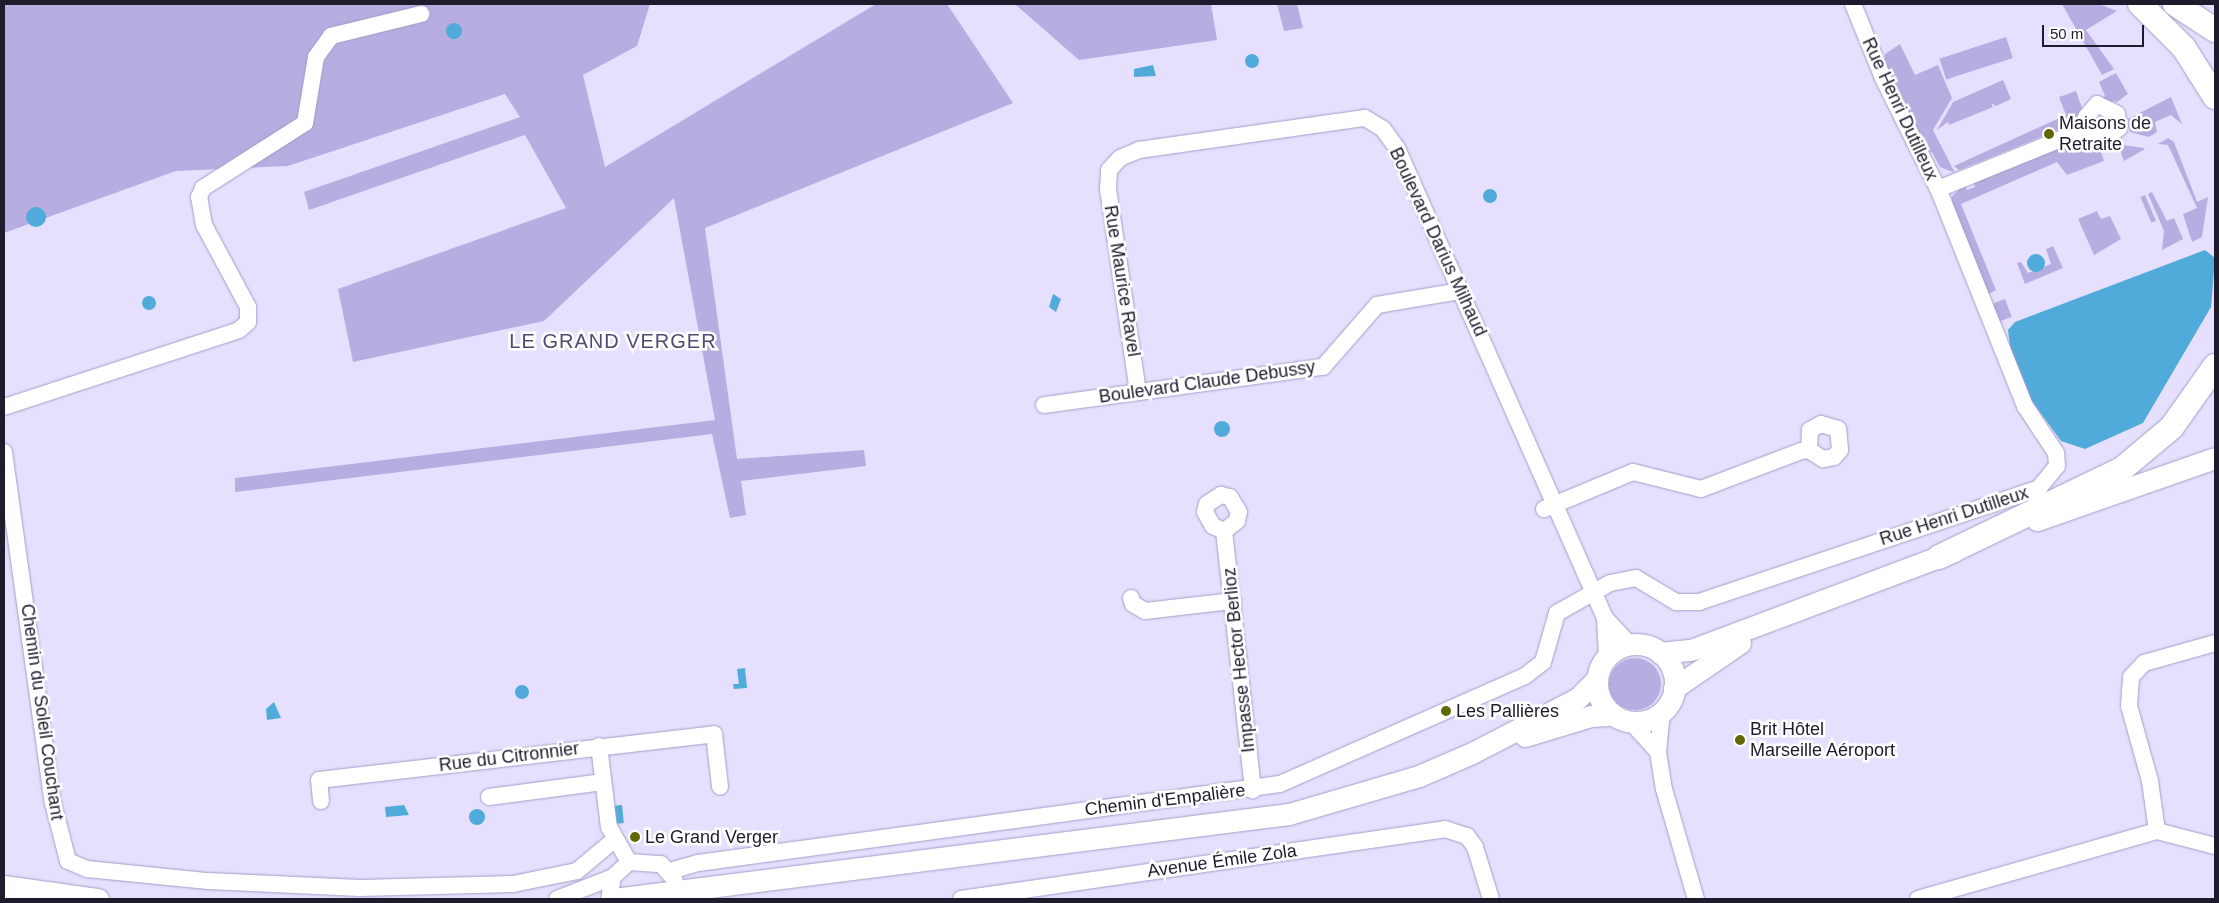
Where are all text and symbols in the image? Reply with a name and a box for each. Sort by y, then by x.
scale bar [2044,15,2146,47]
text: 50 m [2050,25,2083,42]
street label: Rue Henri Dutilleux [1857,34,1943,184]
place label: Maisons de Retraite [2059,113,2151,156]
marker: Maisons de Retraite [2043,128,2055,140]
street label: Boulevard Darius Milhaud [1385,144,1491,340]
street label: Rue Maurice Ravel [1099,204,1145,358]
district label: LE GRAND VERGER [507,329,719,353]
street label: Boulevard Claude Debussy [1097,356,1317,408]
street label: Rue Henri Dutilleux [1877,482,2031,550]
street label: Impasse Hector Berlioz [1219,566,1259,754]
street label: Chemin du Soleil Couchant [16,602,68,822]
place label: Les Pallières [1456,700,1559,722]
marker: Les Pallières [1440,705,1452,717]
place label: Brit Hôtel Marseille Aéroport [1750,719,1896,762]
marker: Brit Hôtel Marseille Aéroport [1734,734,1746,746]
street label: Rue du Citronnier [438,738,580,776]
street label: Chemin d'Empalière [1084,779,1246,821]
place label: Le Grand Verger [645,826,778,848]
marker: Le Grand Verger [629,831,641,843]
street label: Avenue Émile Zola [1146,840,1298,882]

